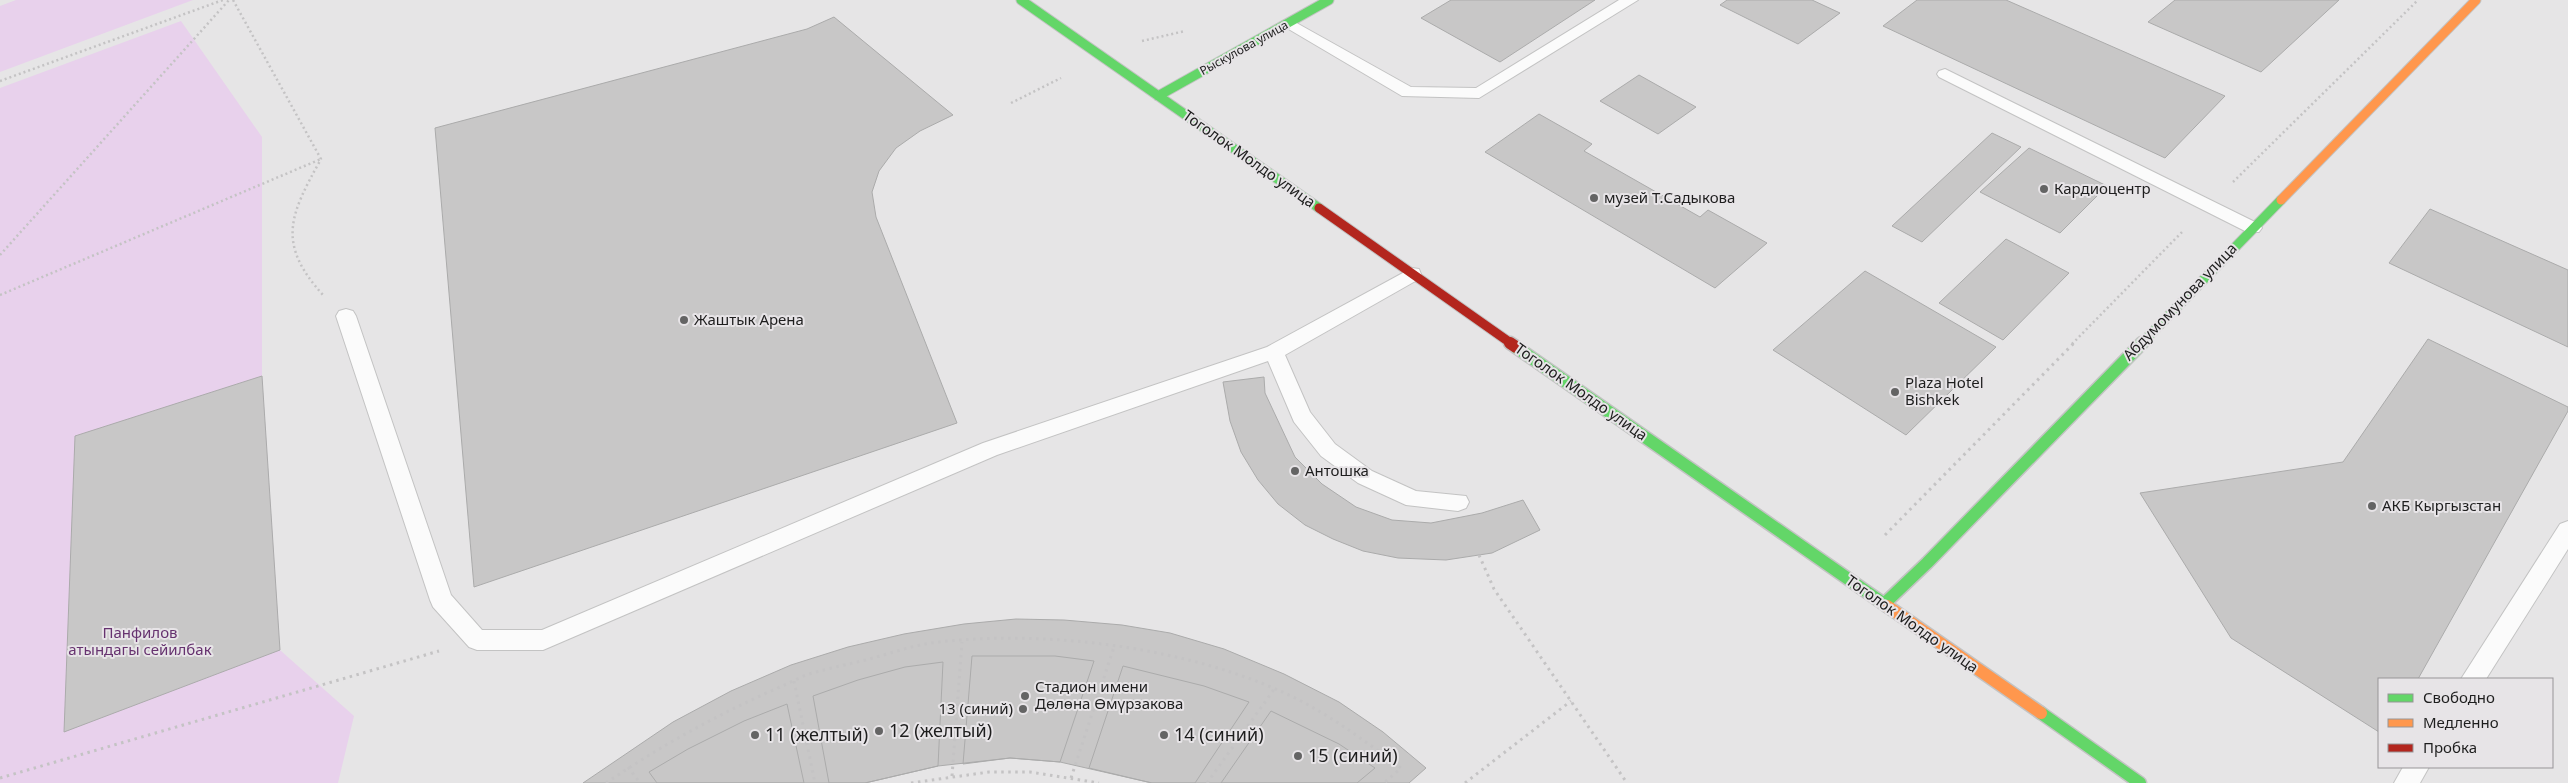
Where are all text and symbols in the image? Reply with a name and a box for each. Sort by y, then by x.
street label: Рыскулова улица [1196,16,1291,79]
street label: Тоголок Молдо улица [1179,105,1320,211]
place label: Кардиоцентр [2054,178,2151,198]
marker: Кардиоцентр [2038,183,2050,195]
place label: музей Т.Садыкова [1604,187,1735,207]
marker: музей Т.Садыкова [1588,192,1600,204]
street label: Абдумомунова улица [2118,238,2241,364]
place label: Жаштык Арена [694,309,804,329]
marker: Жаштык Арена [678,314,690,326]
street label: Тоголок Молдо улица [1511,338,1652,444]
place label: Plaza Hotel Bishkek [1905,372,1984,409]
marker: Plaza Hotel Bishkek [1889,386,1901,398]
place label: Антошка [1305,460,1369,480]
marker: Антошка [1289,465,1301,477]
place label: АКБ Кыргызстан [2382,495,2501,515]
marker: АКБ Кыргызстан [2366,500,2378,512]
street label: Тоголок Молдо улица [1842,570,1983,676]
park label: Панфилов атындагы сейилбак [68,622,212,659]
place label: Стадион имени Дөлөна Өмүрзакова [1035,676,1183,713]
legend [2378,678,2553,768]
text: Свободно [2423,687,2495,707]
marker: Стадион имени Дөлөна Өмүрзакова [1019,690,1031,702]
place label: 13 (синий) [938,698,1013,718]
marker: 13 (синий) [1017,703,1029,715]
text: Медленно [2423,712,2499,732]
place label: 12 (желтый) [889,718,992,742]
place label: 11 (желтый) [765,722,868,746]
place label: 14 (синий) [1174,722,1264,746]
marker: 12 (желтый) [873,725,885,737]
marker: 11 (желтый) [749,729,761,741]
marker: 14 (синий) [1158,729,1170,741]
text: Пробка [2423,737,2477,757]
place label: 15 (синий) [1308,743,1398,767]
marker: 15 (синий) [1292,750,1304,762]

